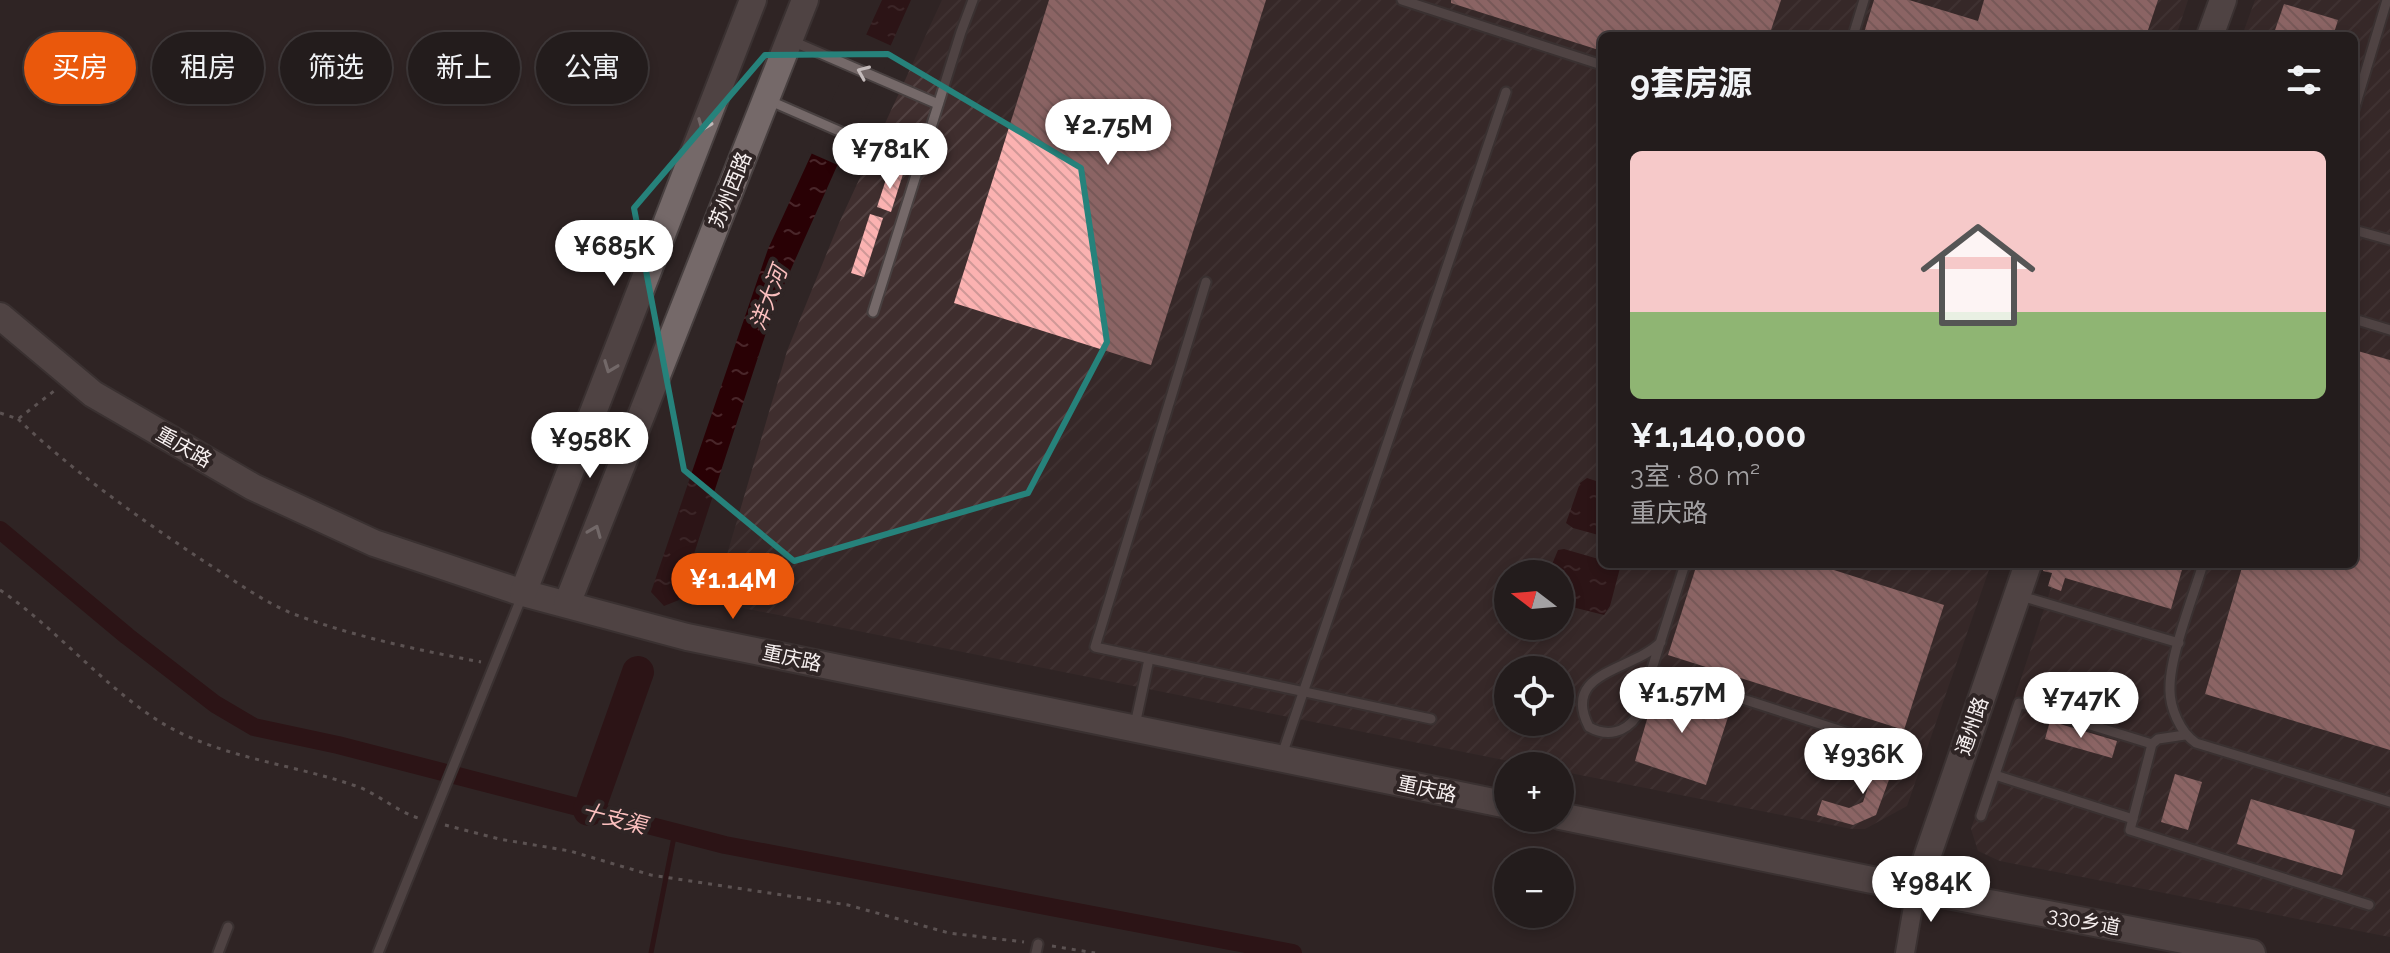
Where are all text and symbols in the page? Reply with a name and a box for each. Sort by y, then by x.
chip: 买房 [24,32,136,104]
chip: 租房 [152,32,264,104]
chip: 筛选 [280,32,392,104]
chip: 新上 [408,32,520,104]
chip: 公寓 [536,32,648,104]
icon: filters [2282,58,2326,102]
text: 9套房源 [1630,63,1752,103]
one-way arrow [857,65,871,81]
pin: ¥2.75M [1043,99,1173,167]
text: ¥2.75M [1063,110,1153,140]
one-way arrow [697,117,714,131]
pin: ¥781K [834,123,946,191]
text: ¥781K [850,134,930,164]
street label: 苏州西路 [704,148,756,232]
icon: home [1906,203,2050,347]
pin: ¥685K [558,220,670,288]
text: ¥685K [573,231,655,261]
water label: 洋大河 [744,259,793,333]
one-way arrow [603,359,620,373]
pin: ¥958K [534,412,646,480]
text: ¥1,140,000 [1630,415,1807,455]
street label: 重庆路 [152,422,216,472]
text: ¥958K [549,423,631,453]
text: 3室 · 80 m² [1630,461,1760,491]
text: 重庆路 [1630,498,1708,528]
one-way arrow [585,525,602,539]
pin: ¥1.14M [668,553,798,621]
north arrow [1494,560,1574,640]
map controls [1494,560,1574,928]
text: ¥1.14M [689,564,777,594]
street label: 重庆路 [760,640,824,676]
button: locate [1494,656,1574,736]
pin: ¥1.57M [1617,667,1747,735]
pin: ¥747K [2025,672,2137,740]
text: ¥1.57M [1638,678,1726,708]
text: ¥747K [2042,683,2120,713]
street label: 通州路 [1951,694,1993,758]
pin: ¥936K [1807,728,1919,796]
text: ¥936K [1822,739,1904,769]
button: + [1494,752,1574,832]
street label: 重庆路 [1395,771,1459,807]
water label: 十支渠 [579,797,652,839]
button: − [1494,848,1574,928]
pin: ¥984K [1875,856,1987,924]
text: ¥984K [1890,867,1972,897]
street label: 330乡道 [2046,902,2122,940]

